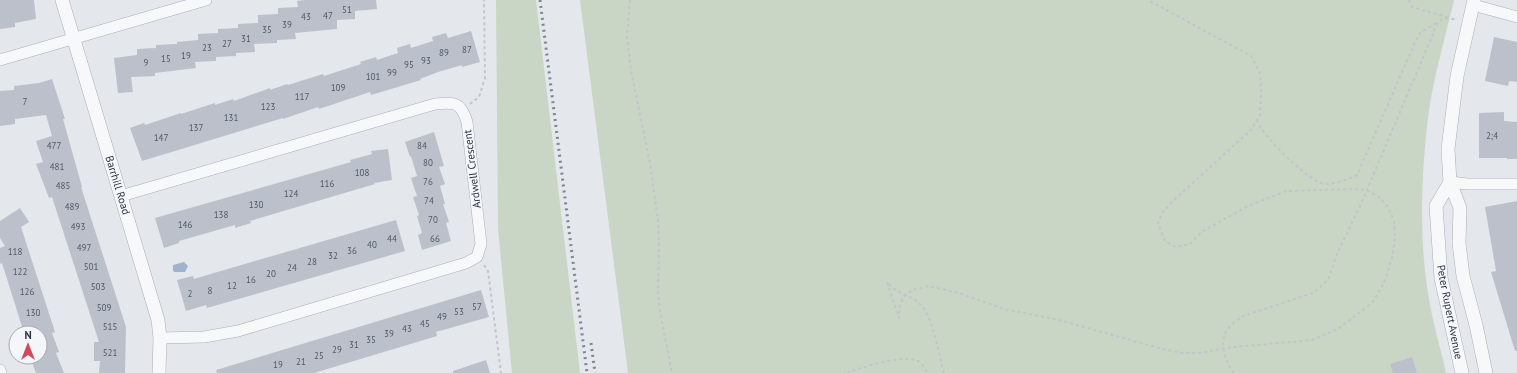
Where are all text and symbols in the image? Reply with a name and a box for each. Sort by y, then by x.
house number: 51 [342,4,352,15]
house number: 47 [323,10,333,21]
house number: 43 [301,11,311,22]
house number: 39 [282,19,292,30]
house number: 35 [262,24,272,35]
house number: 31 [241,33,251,44]
house number: 27 [222,38,232,49]
house number: 23 [202,42,212,53]
house number: 87 [462,44,472,55]
house number: 89 [439,47,449,58]
house number: 19 [181,50,191,61]
house number: 15 [161,53,171,64]
house number: 93 [421,55,431,66]
house number: 9 [144,57,149,68]
house number: 95 [404,59,414,70]
house number: 99 [387,67,397,78]
house number: 101 [366,71,380,82]
house number: 109 [331,82,345,93]
house number: 117 [295,91,309,102]
house number: 7 [23,96,28,107]
house number: 123 [261,101,275,112]
house number: 131 [224,112,238,123]
house number: 137 [189,122,203,133]
street label: Ardwell Crescent [460,129,484,209]
house number: 2;4 [1486,130,1498,141]
house number: 147 [154,132,168,143]
house number: 477 [47,140,61,151]
house number: 84 [417,140,427,151]
street label: Barrhill Road [102,154,134,216]
house number: 80 [423,157,433,168]
house number: 481 [50,161,64,172]
house number: 108 [355,167,369,178]
house number: 76 [423,176,433,187]
house number: 116 [320,178,334,189]
house number: 485 [56,180,70,191]
house number: 124 [284,188,298,199]
house number: 74 [424,195,434,206]
house number: 130 [249,199,263,210]
house number: 489 [65,201,79,212]
house number: 138 [214,209,228,220]
house number: 70 [428,214,438,225]
house number: 146 [178,219,192,230]
house number: 493 [71,221,85,232]
house number: 44 [387,233,397,244]
house number: 66 [430,233,440,244]
house number: 40 [367,239,377,250]
house number: 497 [77,242,91,253]
house number: 36 [347,245,357,256]
house number: 118 [8,246,22,257]
house number: 32 [328,250,338,261]
house number: 28 [307,256,317,267]
house number: 501 [84,261,98,272]
house number: 24 [287,262,297,273]
street label: Peter Rupert Avenue [1434,264,1466,361]
house number: 122 [13,266,27,277]
house number: 20 [266,268,276,279]
house number: 16 [246,274,256,285]
house number: 12 [227,280,237,291]
house number: 503 [91,281,105,292]
house number: 8 [208,285,213,296]
house number: 126 [20,286,34,297]
house number: 2 [188,288,193,299]
house number: 57 [472,301,482,312]
house number: 509 [97,302,111,313]
house number: 53 [454,306,464,317]
house number: 130 [26,307,40,318]
house number: 49 [437,311,447,322]
house number: 45 [420,318,430,329]
house number: 515 [103,321,117,332]
house number: 43 [402,323,412,334]
north arrow [8,325,48,365]
text: N [24,328,32,342]
house number: 39 [384,328,394,339]
house number: 35 [366,334,376,345]
house number: 31 [349,339,359,350]
house number: 29 [332,344,342,355]
house number: 521 [103,347,117,358]
house number: 25 [314,350,324,361]
house number: 21 [296,356,306,367]
house number: 19 [273,359,283,370]

